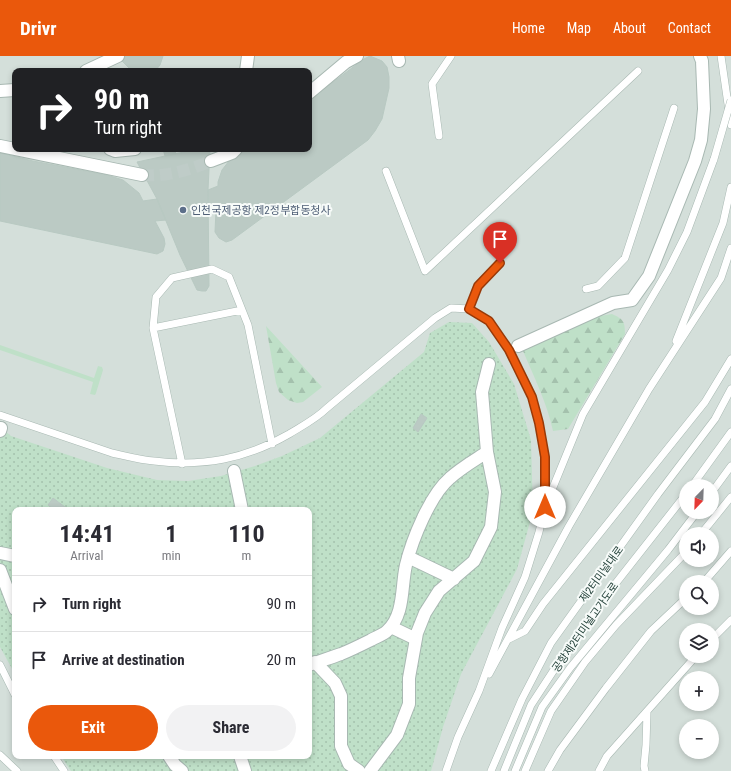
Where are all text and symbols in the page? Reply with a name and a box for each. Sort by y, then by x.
text: Drivr [20,17,57,40]
text: Home [512,20,545,36]
text: Map [567,20,591,36]
text: About [613,20,646,36]
text: Contact [668,20,711,36]
text: 90 m [94,83,150,116]
icon: right [28,84,80,136]
text: Turn right [94,117,162,138]
place label: 인천국제공항 제2정부합동청사 [191,204,331,217]
marker: 인천국제공항 제2정부합동청사 [178,205,188,215]
pin [483,222,517,263]
icon: arrive [489,228,511,250]
north arrow [679,479,719,519]
map controls [679,479,719,759]
position arrow [524,486,566,528]
text: 14:41 [59,520,114,548]
text: 1 [165,520,177,548]
text: 110 [228,520,265,548]
button: sound [679,527,719,567]
street label: 제2터미널대로 [577,544,626,605]
text: Arrival [70,548,103,563]
text: min [162,548,181,563]
text: m [242,548,251,563]
button: search [679,575,719,615]
street label: 공항제2터미널고가도로 [550,580,621,675]
icon: right [28,593,50,615]
text: Turn right [62,595,121,613]
text: 90 m [266,595,296,613]
button: layers [679,623,719,663]
icon: arrive [28,649,50,671]
text: Arrive at destination [62,651,185,669]
text: 20 m [266,651,296,669]
button: + [679,671,719,711]
button: Exit [28,705,158,751]
button: Share [166,705,296,751]
button: − [679,719,719,759]

